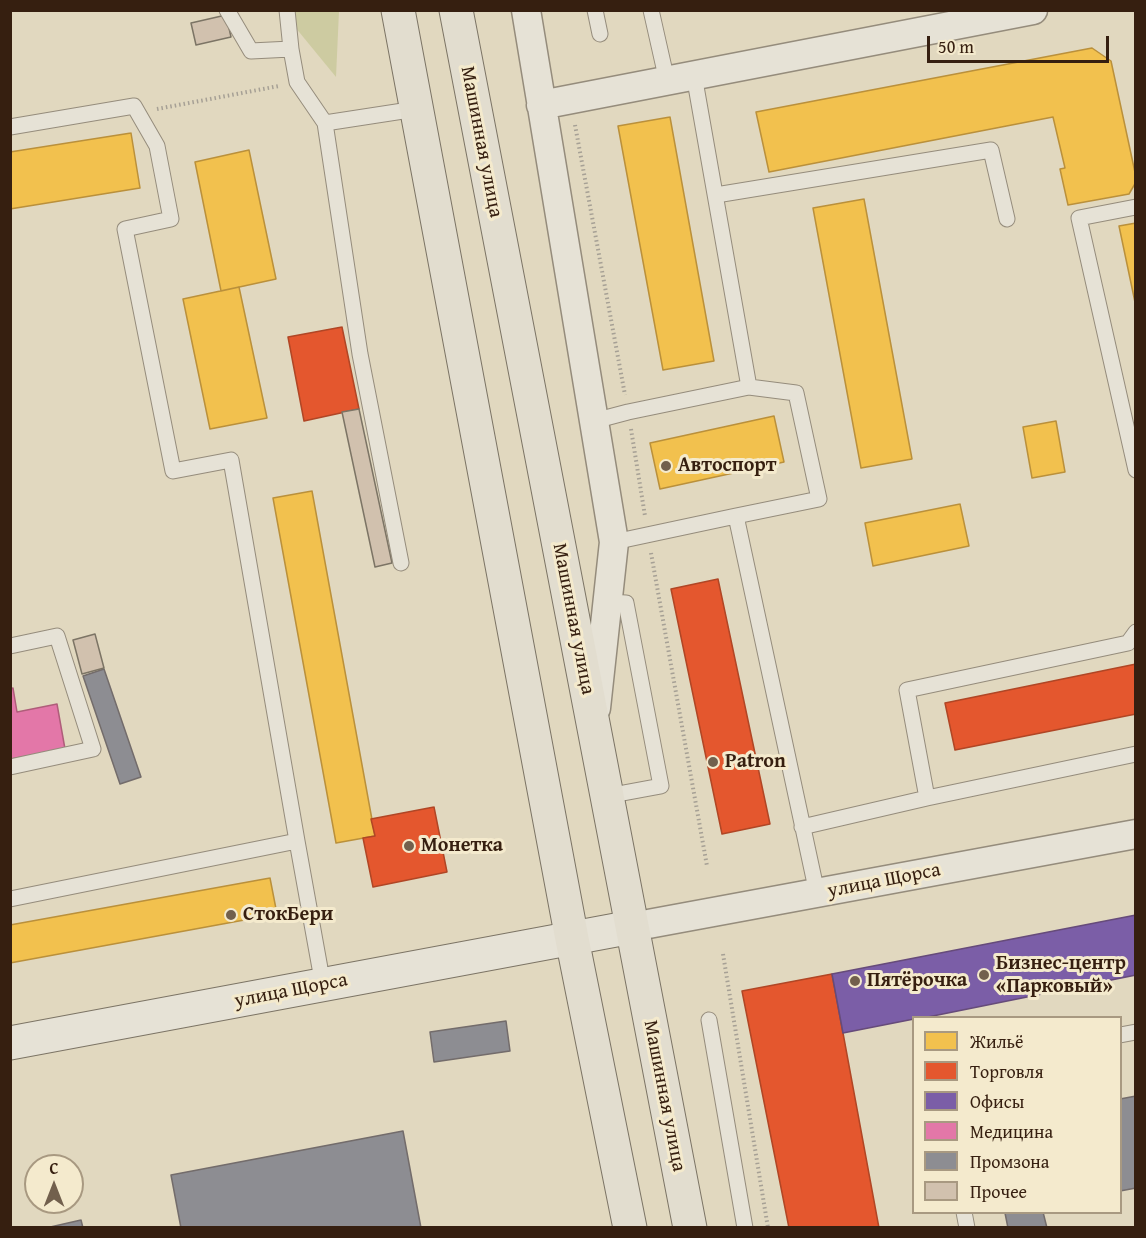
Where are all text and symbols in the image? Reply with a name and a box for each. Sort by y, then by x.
scale bar [930,24,1112,62]
text: 50 m [938,33,974,60]
street label: Машинная улица [455,64,507,220]
place label: Автоспорт [678,454,776,478]
marker: Автоспорт [659,459,673,473]
street label: Машинная улица [547,541,599,697]
place label: Patron [725,750,786,774]
marker: Patron [706,755,720,769]
place label: Монетка [421,834,503,858]
marker: Монетка [402,839,416,853]
street label: улица Щорса [825,858,943,904]
place label: СтокБери [243,903,333,927]
marker: СтокБери [224,908,238,922]
place label: Бизнес-центр «Парковый» [996,952,1126,999]
street label: улица Щорса [232,968,350,1014]
marker: Бизнес-центр «Парковый» [977,968,991,982]
place label: Пятёрочка [867,969,967,993]
marker: Пятёрочка [848,974,862,988]
legend [912,1016,1122,1214]
street label: Машинная улица [638,1018,690,1174]
text: Жильё [970,1028,1024,1055]
text: Торговля [970,1058,1044,1085]
text: Офисы [970,1088,1024,1115]
text: Медицина [970,1118,1053,1145]
text: Промзона [970,1148,1049,1175]
north arrow [24,1154,84,1214]
text: С [49,1156,59,1180]
text: Прочее [970,1178,1027,1205]

